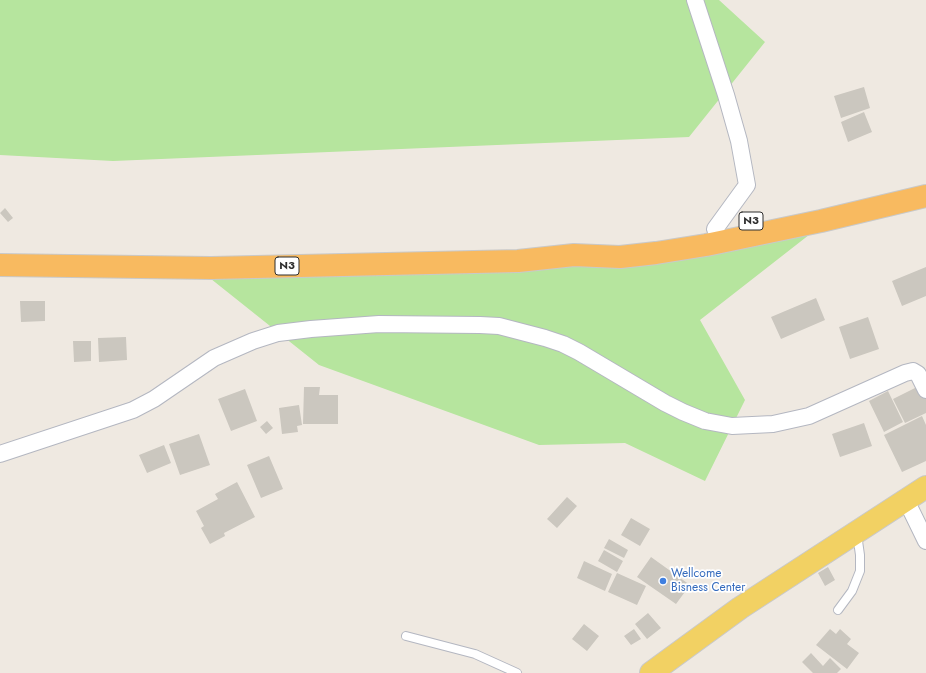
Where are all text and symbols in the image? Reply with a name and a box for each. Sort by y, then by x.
road number: N3 [739,212,763,230]
road number: N3 [275,257,299,275]
place label: Wellcome Bisness Center [671,567,745,595]
marker: Wellcome Bisness Center [658,576,668,586]

